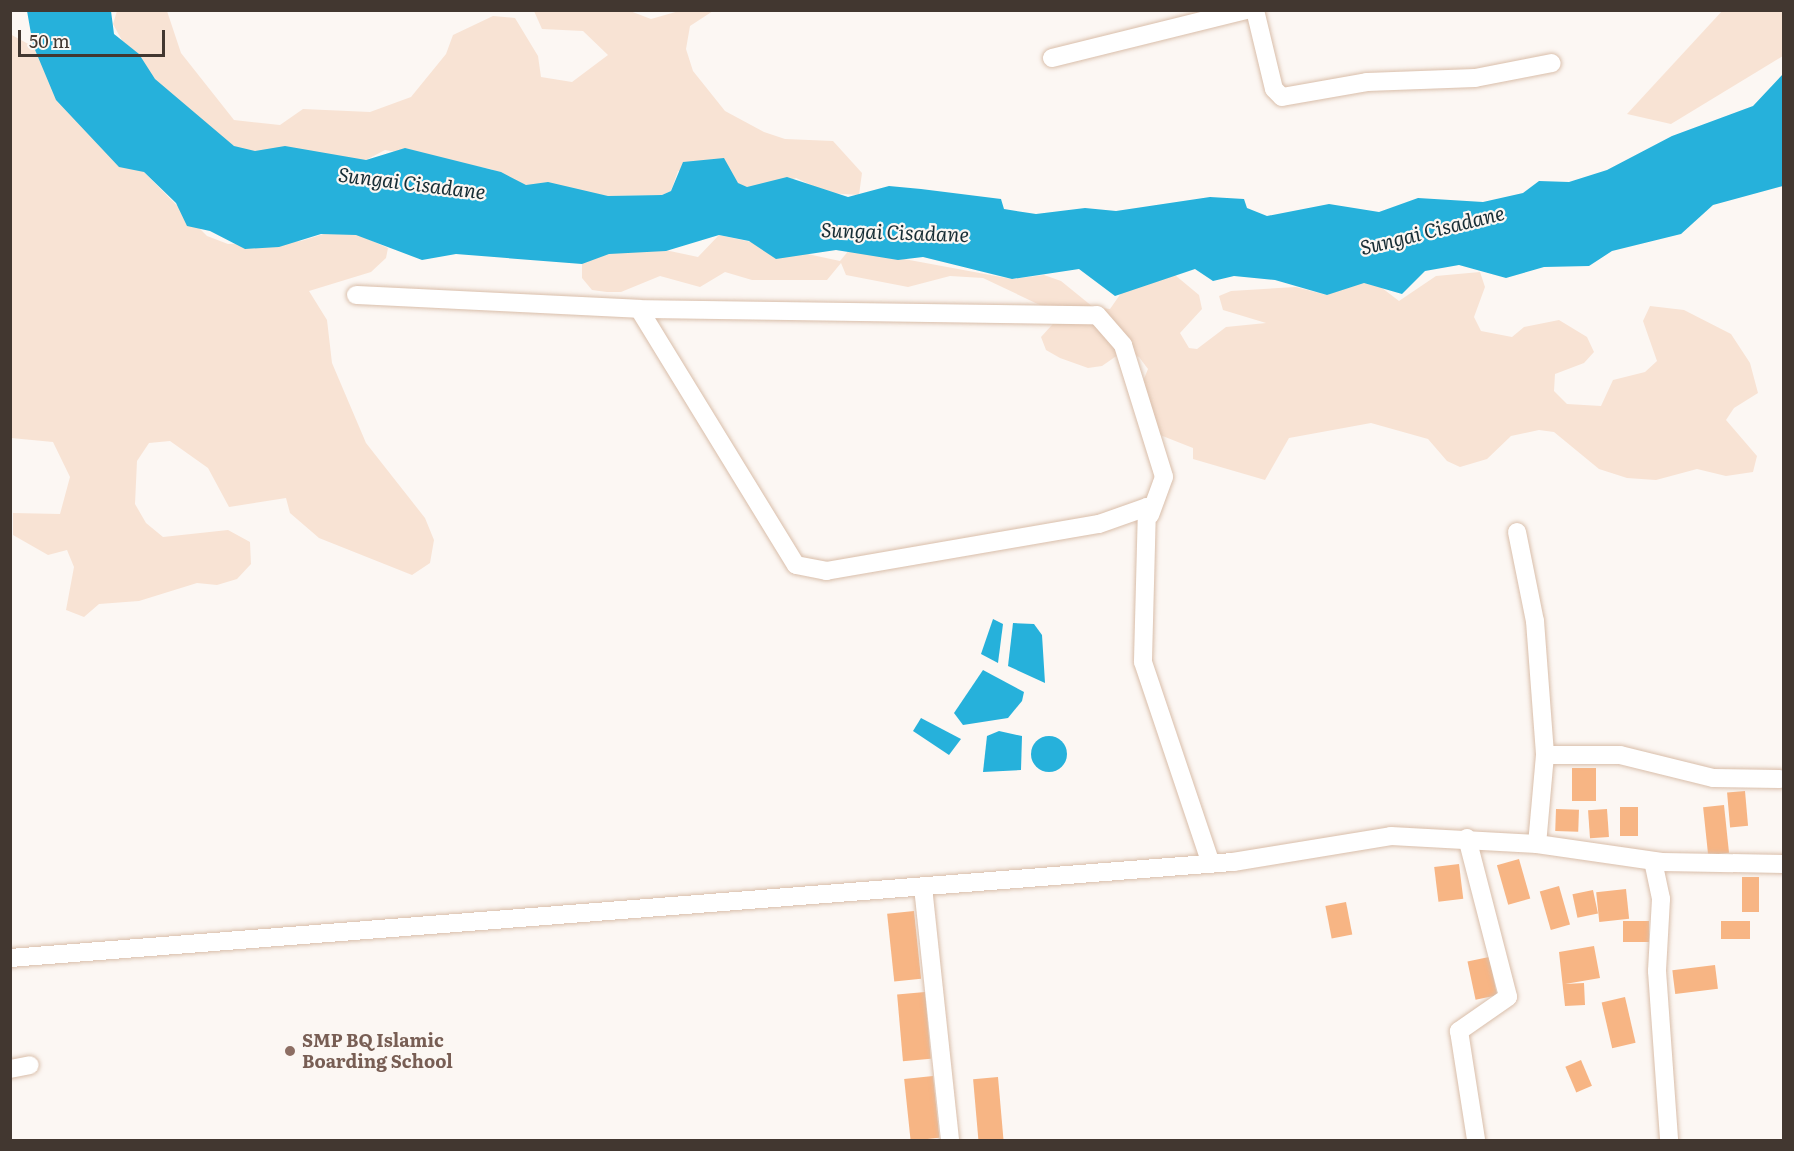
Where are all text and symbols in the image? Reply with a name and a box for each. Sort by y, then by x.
scale bar [21,18,168,56]
text: 50 m [29,27,70,54]
water label: Sungai Cisadane [337,161,487,203]
water label: Sungai Cisadane [1357,199,1507,259]
water label: Sungai Cisadane [821,216,969,246]
place label: SMP BQ Islamic Boarding School [302,1030,453,1072]
marker: SMP BQ Islamic Boarding School [283,1044,297,1058]

